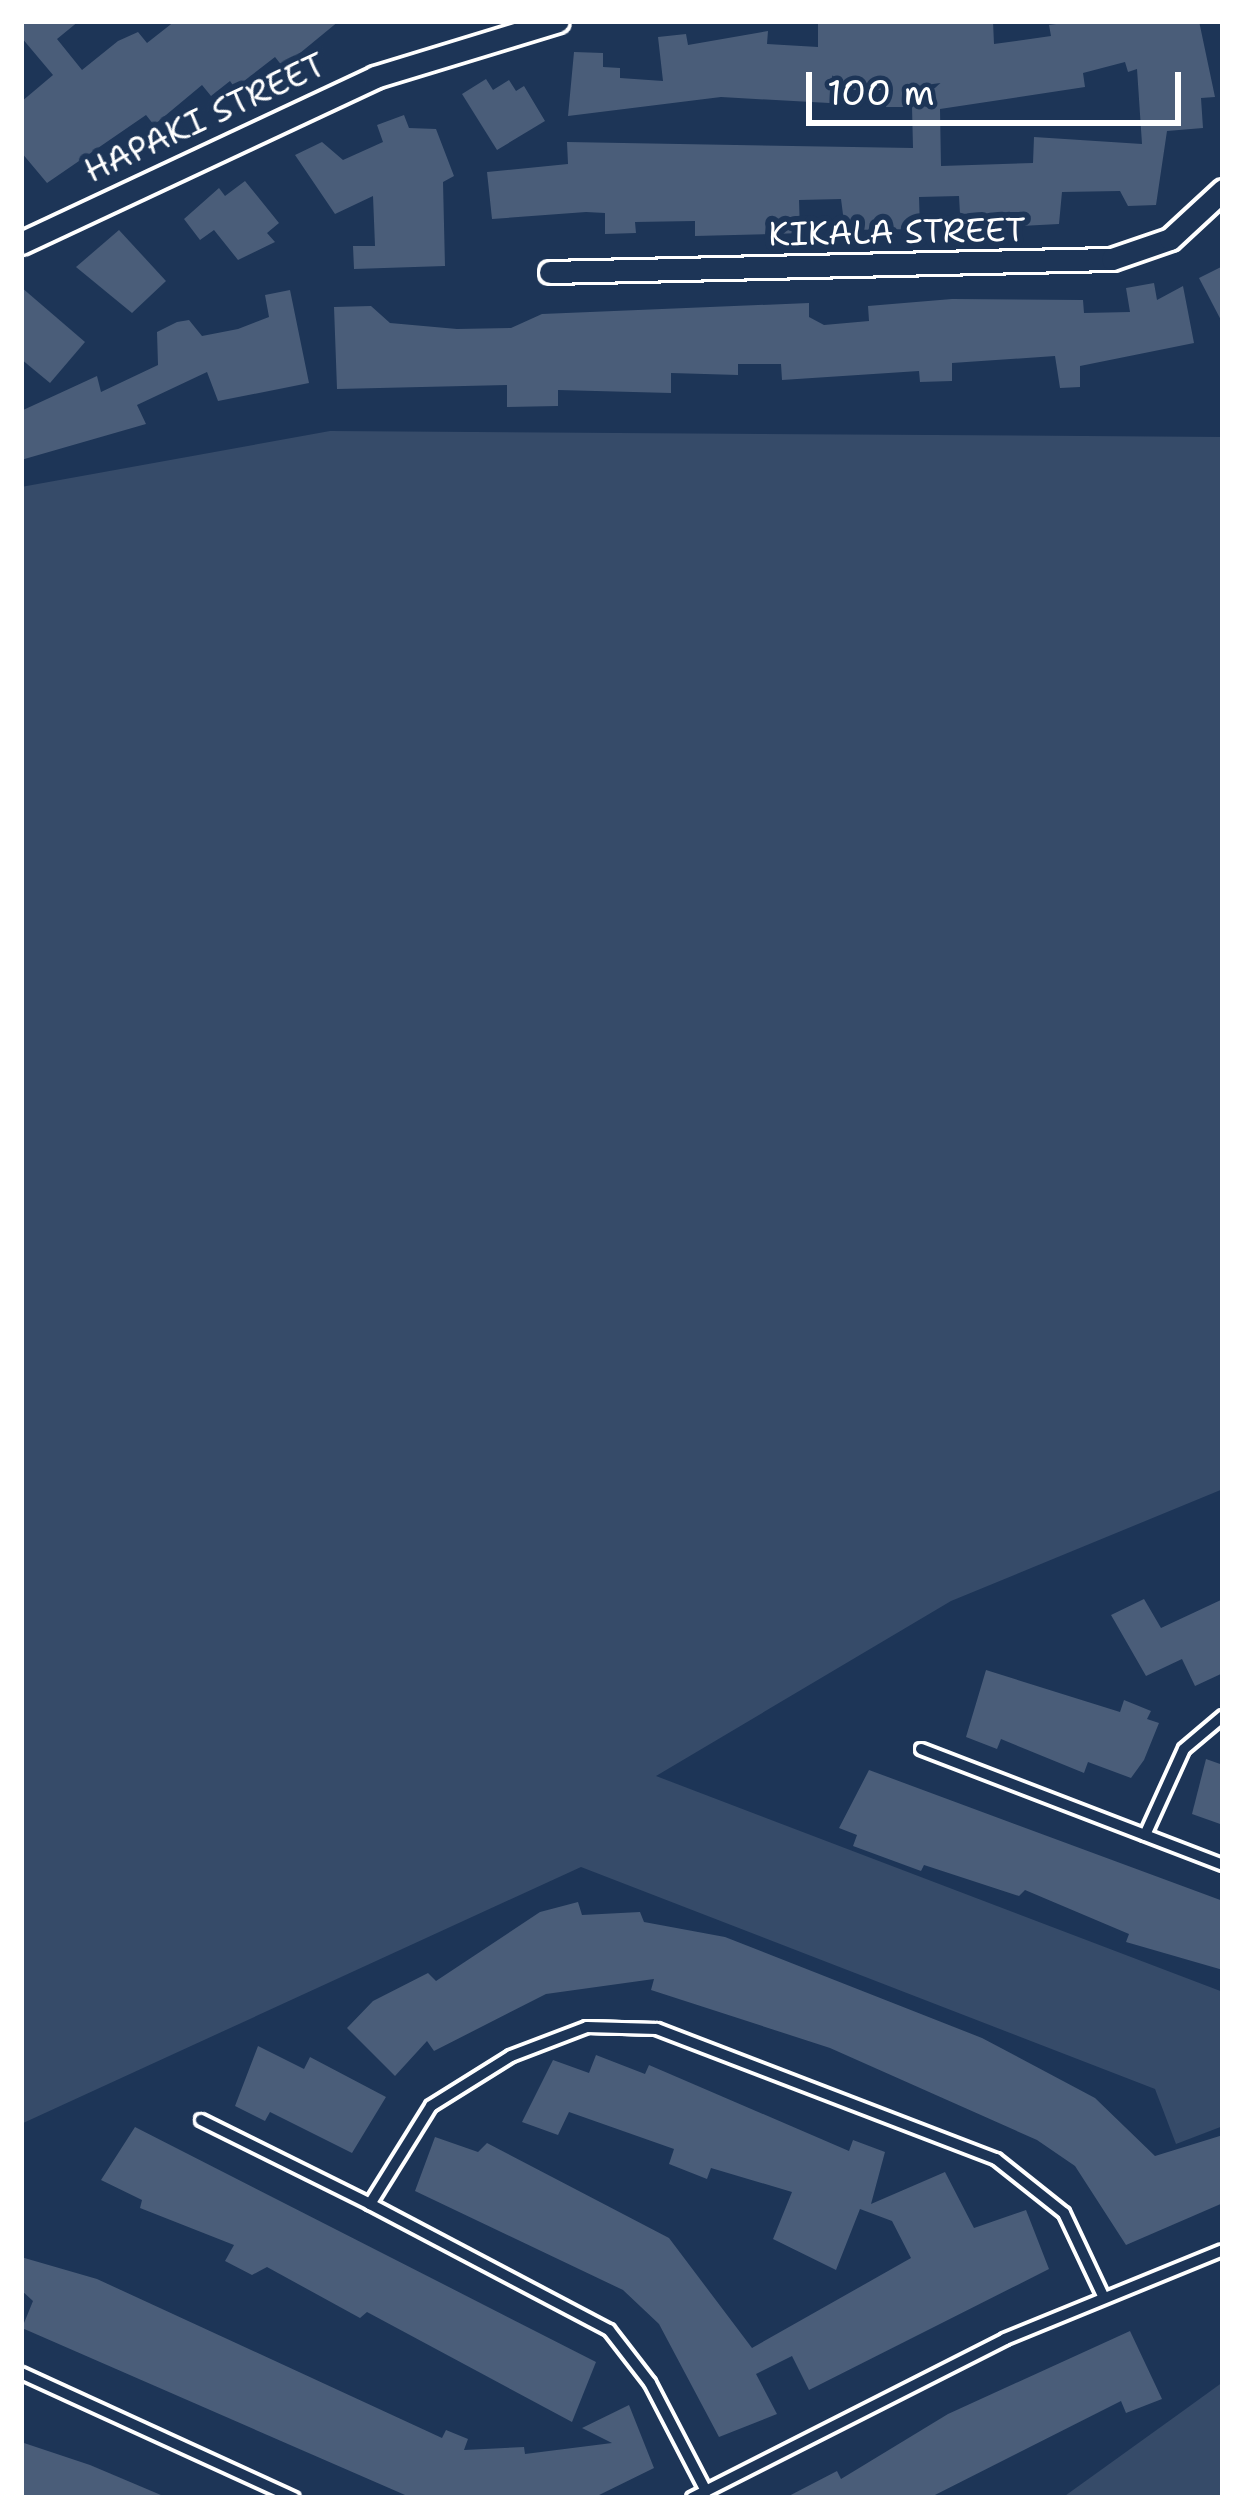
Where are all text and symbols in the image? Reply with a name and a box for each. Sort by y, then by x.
street label: HAPAKI STREET [78,45,332,191]
scale bar [812,48,1187,122]
text: 100 m [827,68,935,117]
street label: KIKALA STREET [768,210,1026,254]

